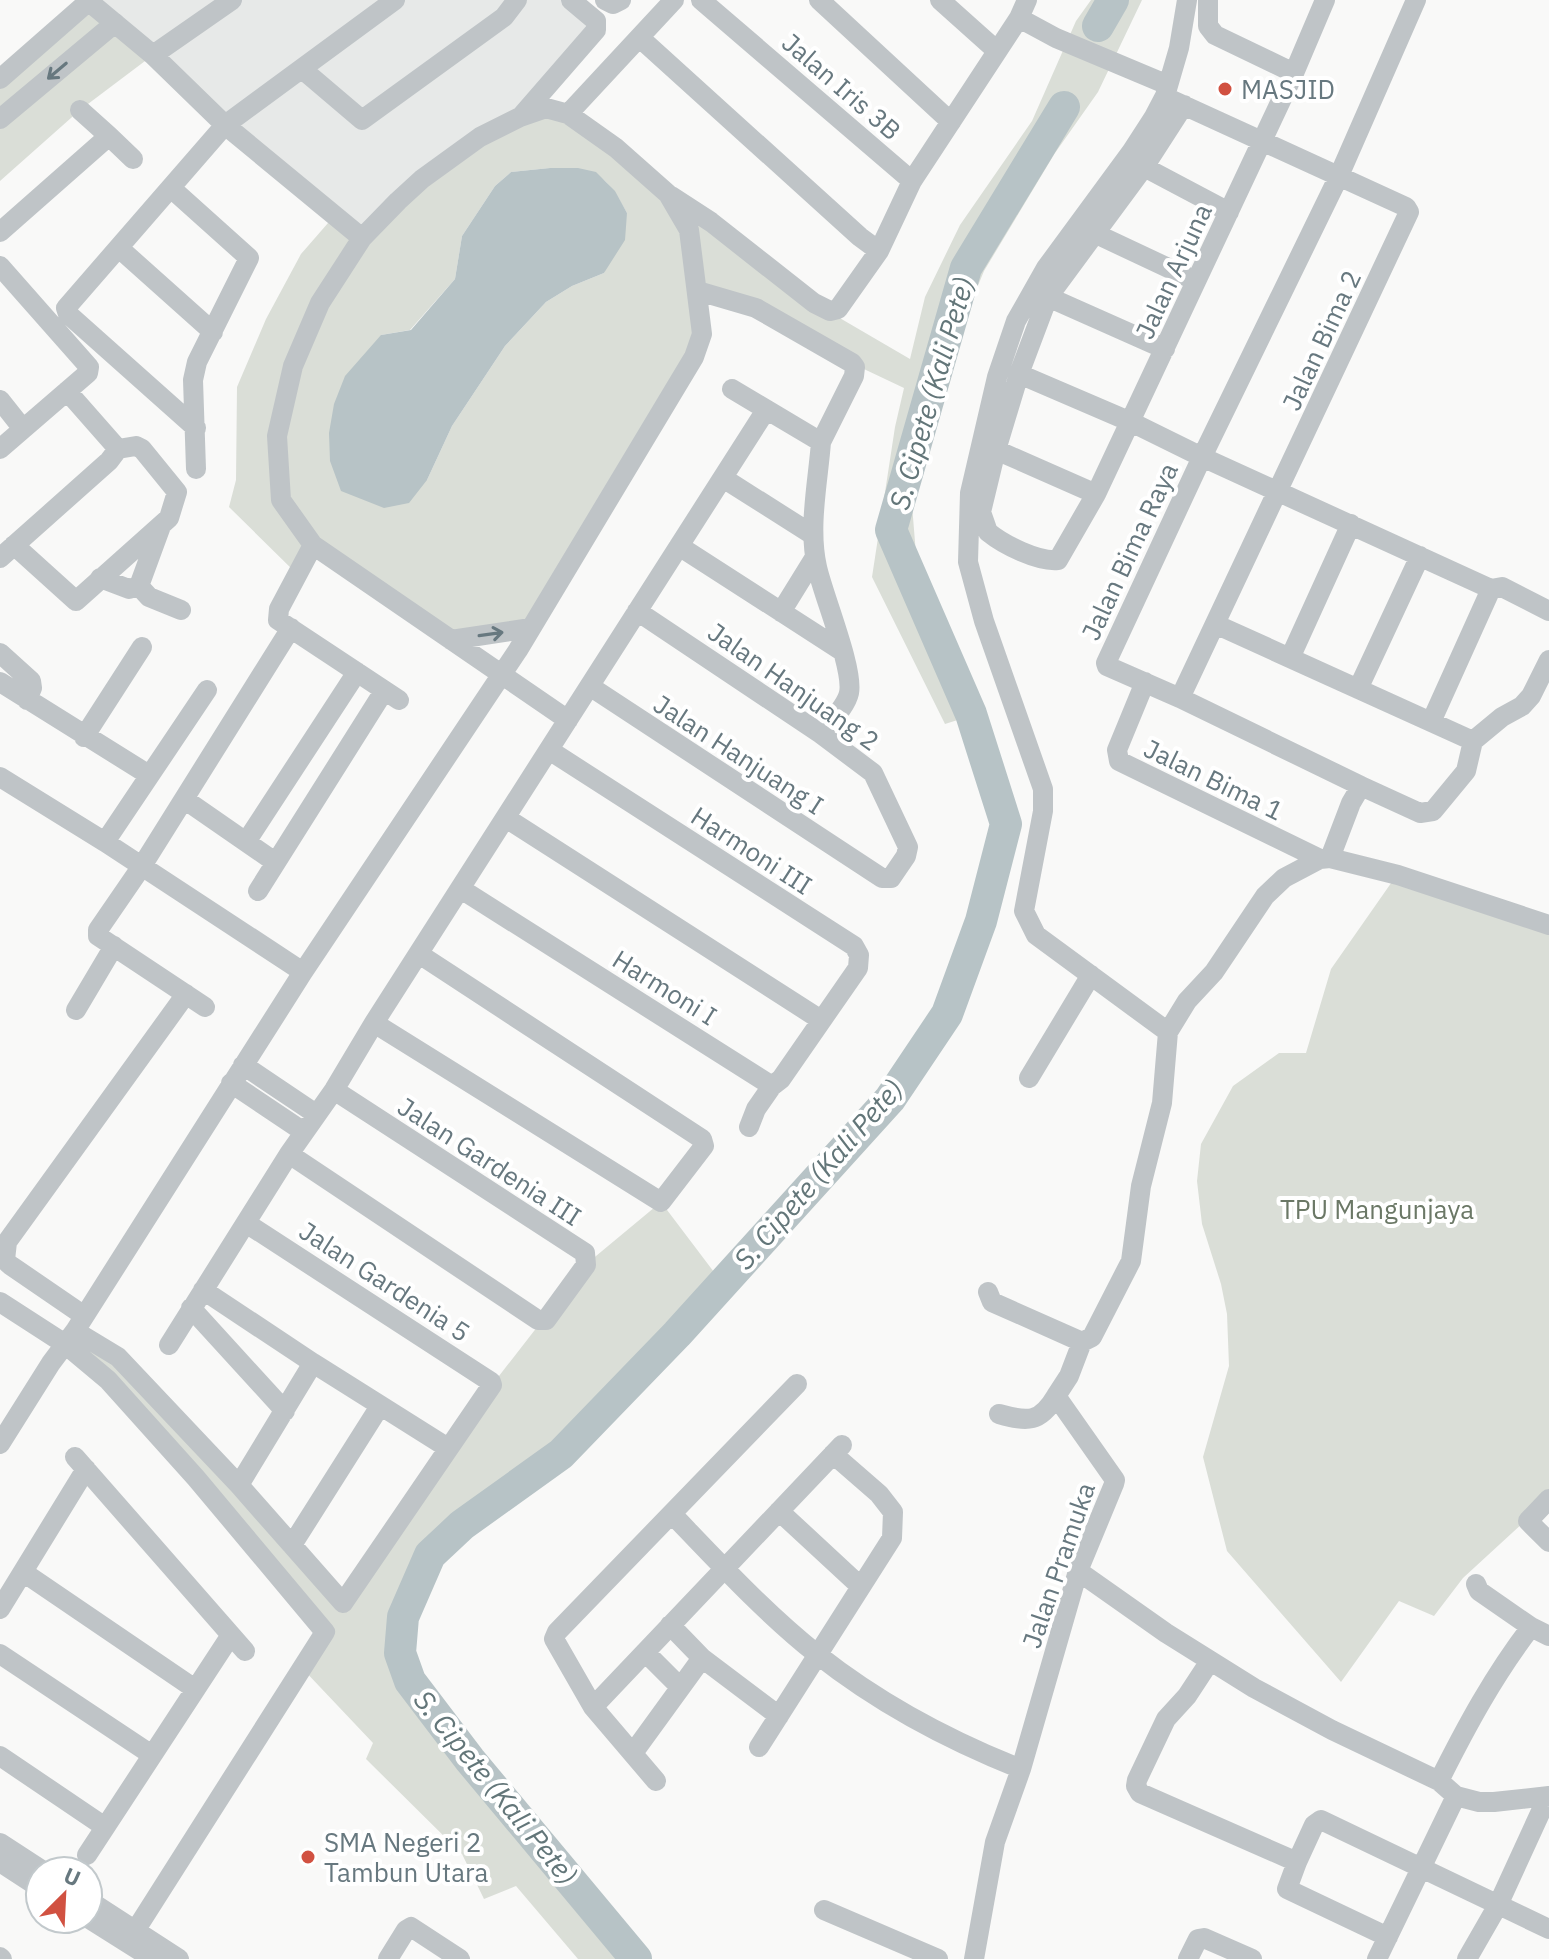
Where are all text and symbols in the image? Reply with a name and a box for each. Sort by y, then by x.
street label: Jalan Iris 3B [775,25,909,147]
one-way arrow [48,62,68,80]
place label: MASJID [1241,72,1335,106]
marker: MASJID [1216,80,1234,98]
street label: Jalan Arjuna [1127,198,1219,344]
street label: Jalan Bima 2 [1274,264,1368,416]
water label: S. Cipete (Kali Pete) [880,272,982,514]
street label: Jalan Bima Raya [1073,457,1185,645]
street label: Jalan Hanjuang 2 [702,614,886,758]
one-way arrow [478,626,503,641]
street label: Jalan Hanjuang I [647,686,831,822]
street label: Jalan Bima 1 [1139,731,1289,827]
street label: Harmoni III [685,798,819,902]
street label: Harmoni I [606,942,724,1032]
water label: S. Cipete (Kali Pete) [725,1071,911,1277]
street label: Jalan Gardenia III [392,1089,588,1233]
park label: TPU Mangunjaya [1280,1192,1474,1226]
street label: Jalan Gardenia 5 [293,1213,477,1349]
street label: Jalan Pramuka [1014,1478,1102,1652]
water label: S. Cipete (Kali Pete) [406,1682,586,1892]
place label: SMA Negeri 2 Tambun Utara [324,1825,488,1889]
marker: SMA Negeri 2 Tambun Utara [299,1848,317,1866]
north arrow [24,1855,104,1935]
text: U [59,1860,85,1893]

